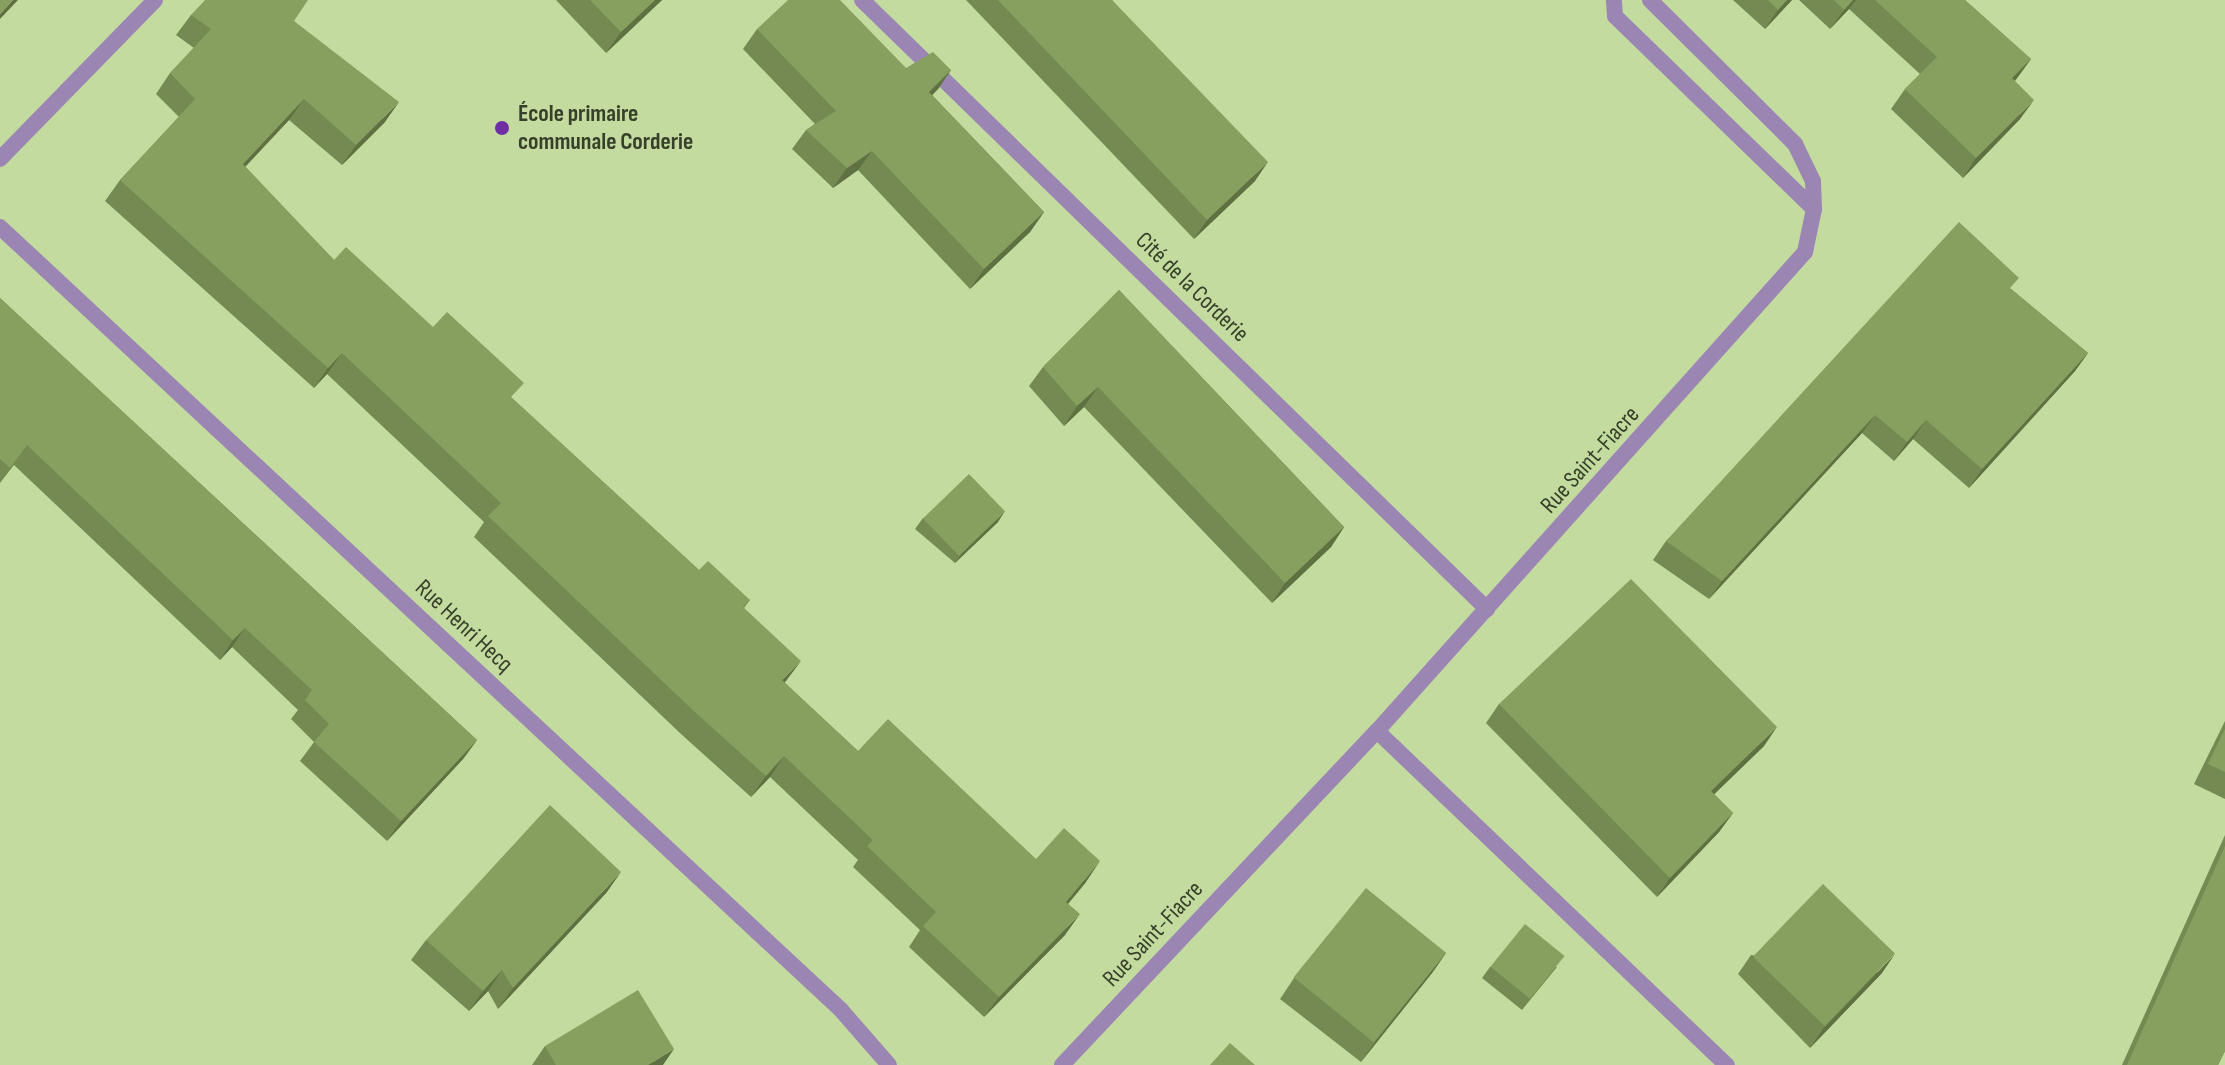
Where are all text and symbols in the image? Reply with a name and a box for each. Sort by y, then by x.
place label: École primaire communale Corderie [518,100,693,156]
marker: École primaire communale Corderie [493,119,511,137]
street label: Cité de la Corderie [1129,226,1255,348]
street label: Rue Saint-Fiacre [1535,401,1645,519]
street label: Rue Henri Hecq [409,573,519,679]
street label: Rue Saint-Fiacre [1097,875,1209,993]

